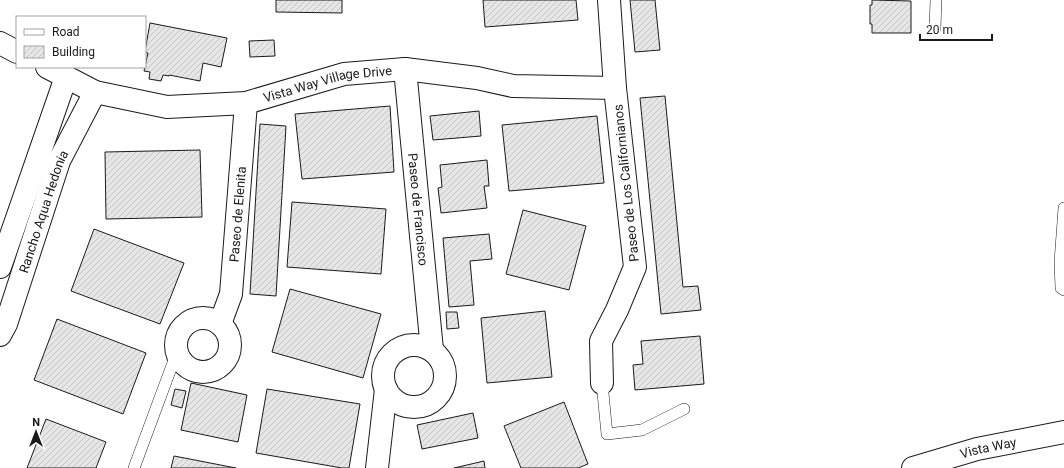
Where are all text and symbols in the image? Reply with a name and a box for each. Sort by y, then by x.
legend [16,16,146,68]
scale bar [920,16,992,42]
text: 20 m [926,23,953,37]
text: Road [52,25,80,39]
text: Building [52,45,95,59]
street label: Vista Way Village Drive [261,63,393,105]
street label: Paseo de Los Californianos [610,103,642,262]
street label: Rancho Aqua Hedonia [16,147,71,275]
street label: Paseo de Francisco [406,152,431,266]
street label: Paseo de Elenita [226,166,249,263]
north arrow [16,412,56,452]
text: N [32,416,40,429]
street label: Vista Way [958,434,1018,461]

